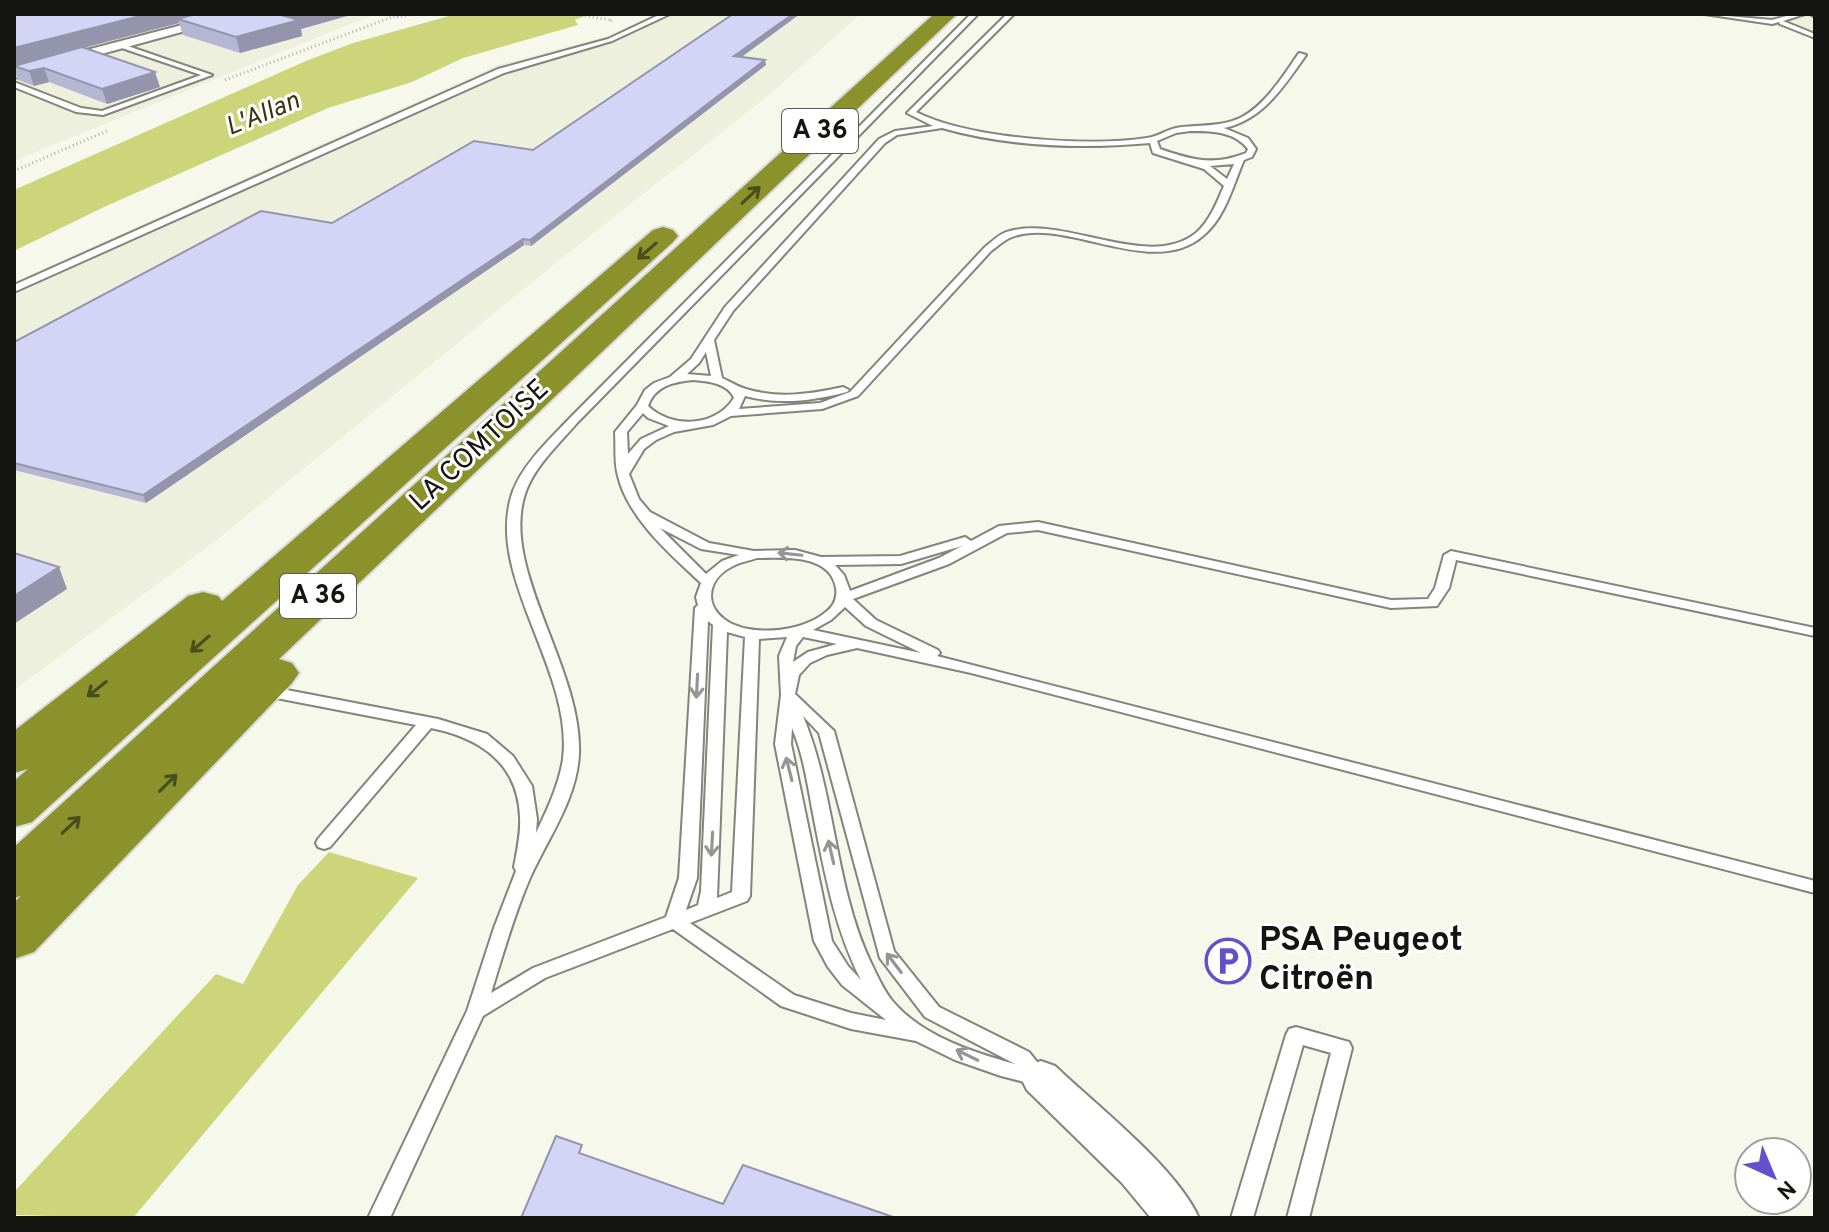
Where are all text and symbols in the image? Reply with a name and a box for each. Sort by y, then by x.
water label: L'Allan [221,85,305,145]
road number: A 36 [782,109,858,153]
one-way arrow [741,185,761,204]
one-way arrow [638,242,658,260]
street label: LA COMTOISE [403,372,557,520]
one-way arrow [777,547,804,562]
road number: A 36 [280,574,356,618]
one-way arrow [191,635,211,653]
one-way arrow [689,672,704,699]
one-way arrow [87,680,108,697]
one-way arrow [781,756,796,782]
one-way arrow [158,774,177,793]
one-way arrow [61,816,81,835]
one-way arrow [705,830,720,857]
one-way arrow [823,840,838,866]
place label: PSA Peugeot Citroën [1259,920,1463,1002]
parking icon: PSA Peugeot Citroën [1204,937,1252,985]
one-way arrow [886,953,903,974]
one-way arrow [955,1047,979,1062]
north arrow [1733,1136,1813,1216]
text: N [1770,1173,1800,1204]

